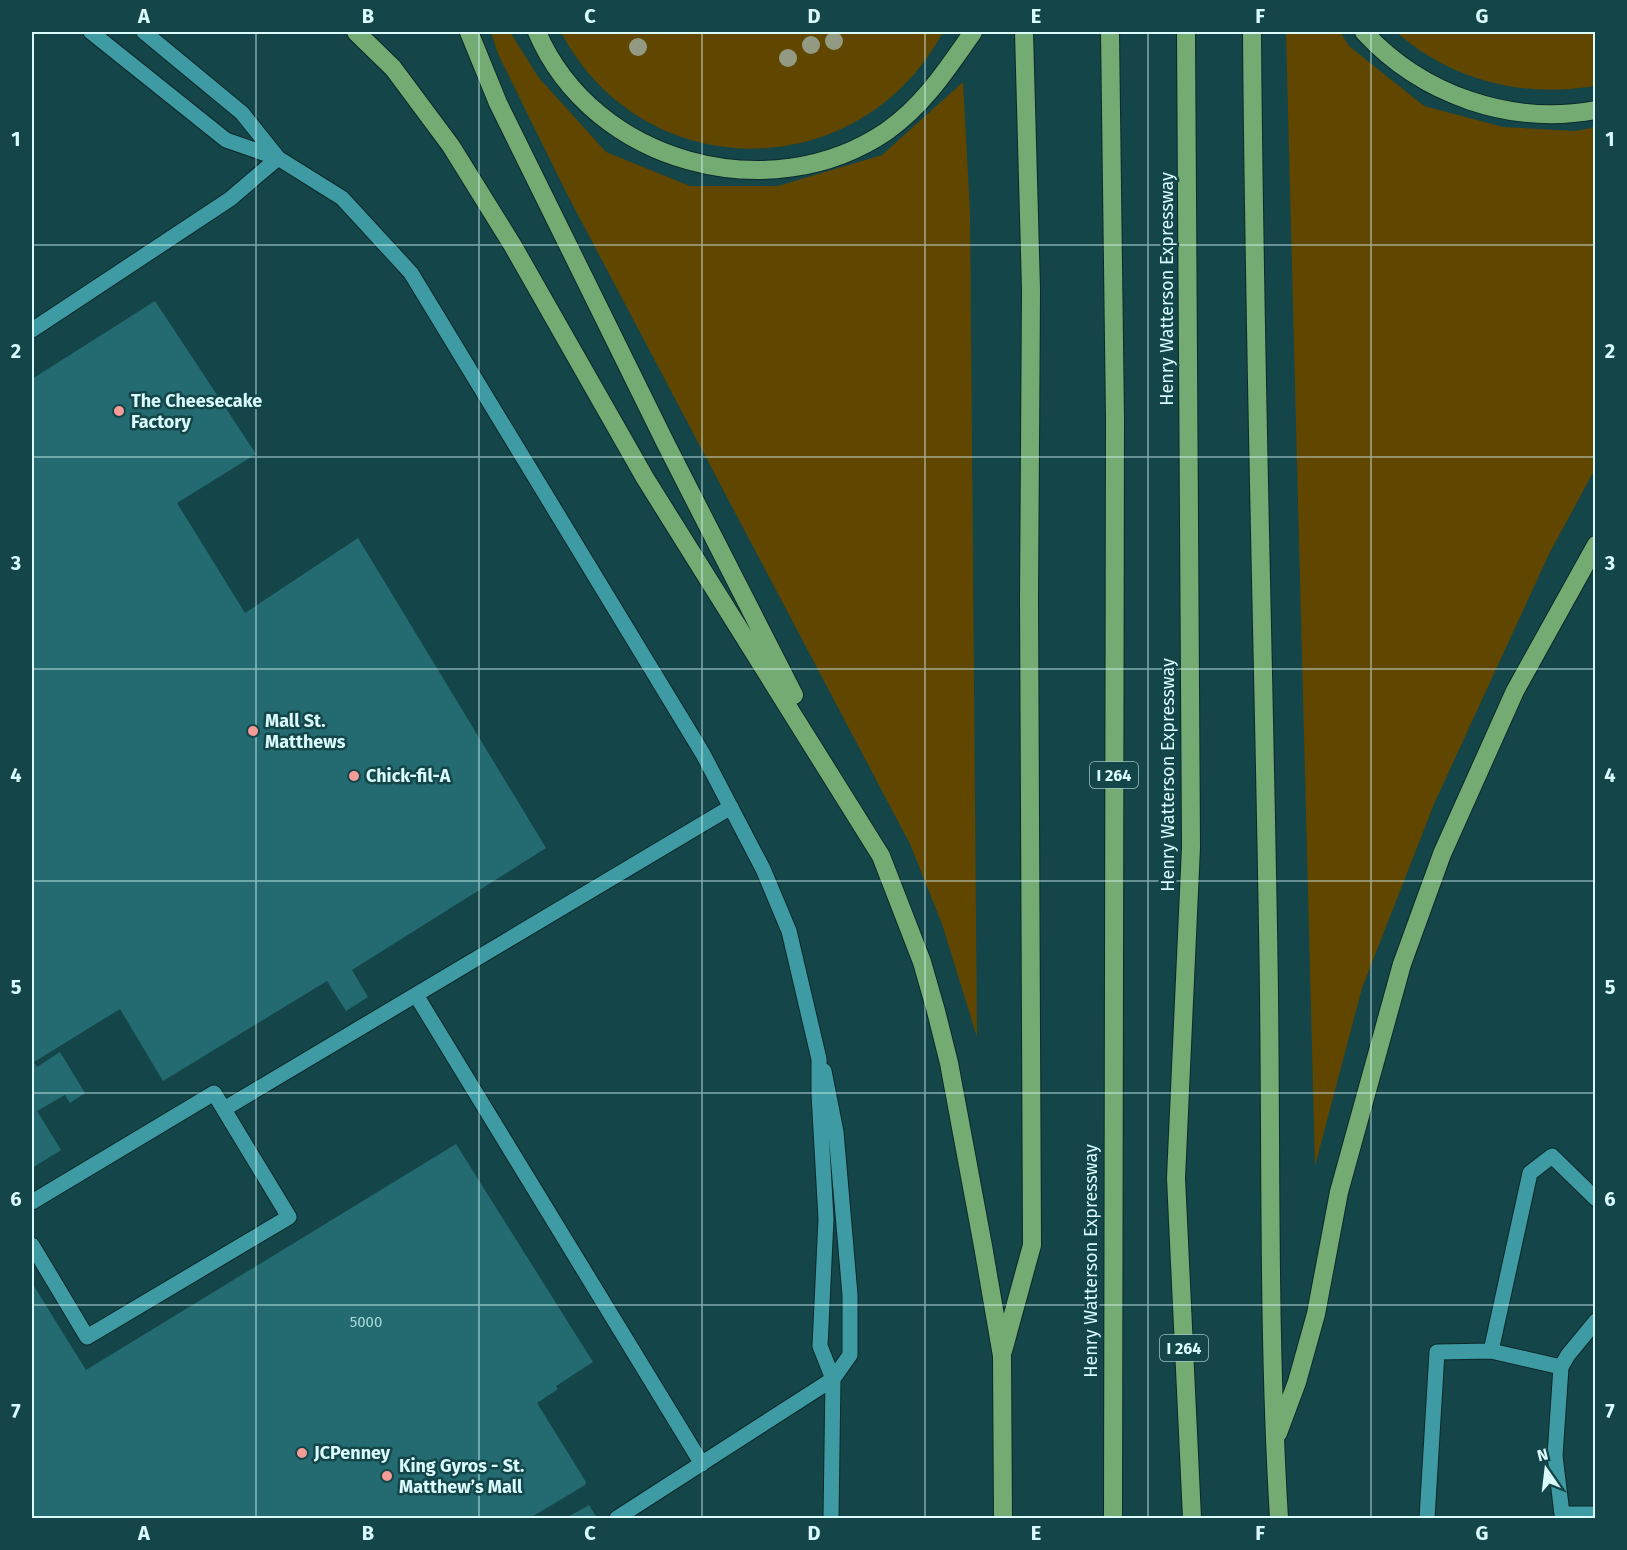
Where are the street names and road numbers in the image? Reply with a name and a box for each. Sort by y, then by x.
street label: Henry Watterson Expressway [1156,172,1178,406]
street label: Henry Watterson Expressway [1157,658,1179,892]
road number: I 264 [1090,762,1138,788]
street label: Henry Watterson Expressway [1080,1144,1102,1378]
road number: I 264 [1160,1335,1208,1361]

